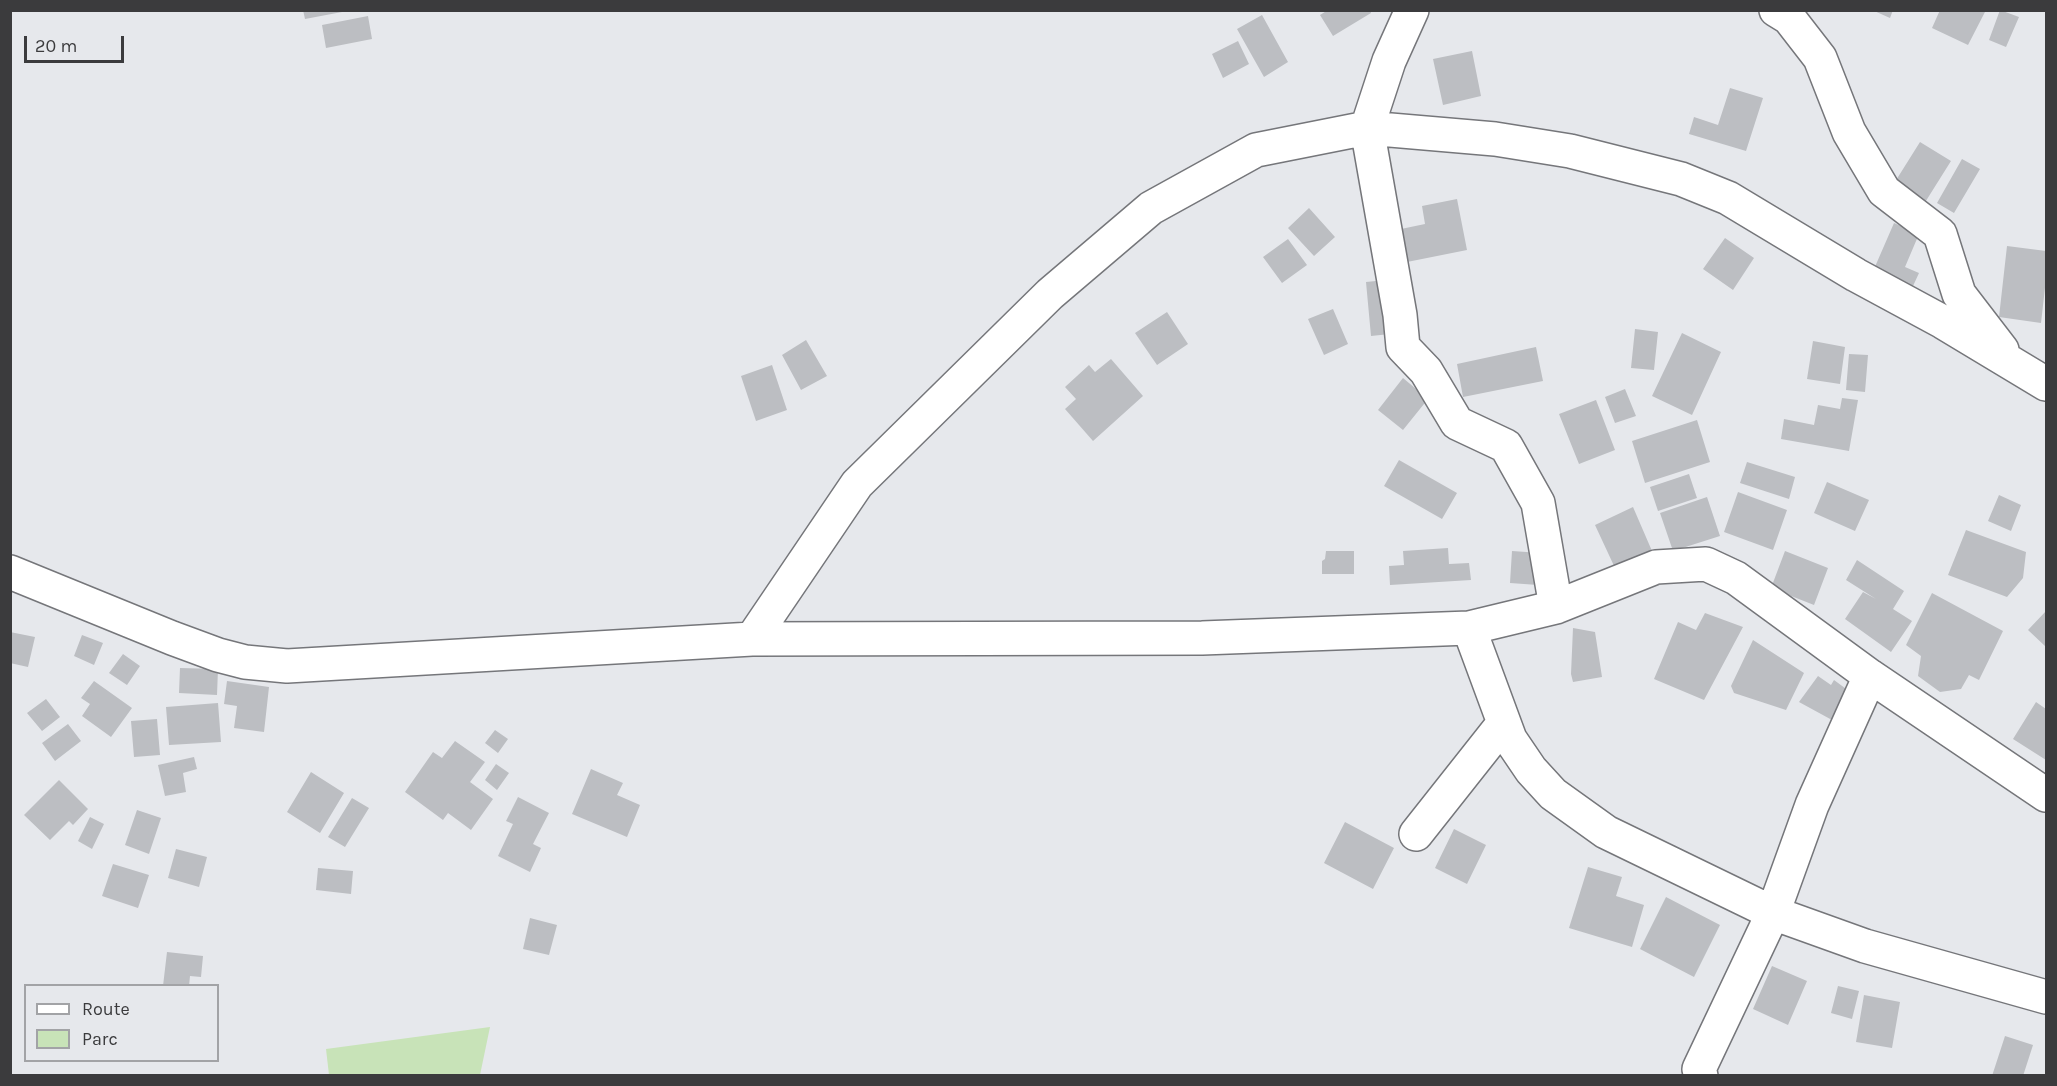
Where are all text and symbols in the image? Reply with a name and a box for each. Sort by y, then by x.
scale bar [27,24,128,62]
text: 20 m [35,35,77,57]
legend [24,984,219,1062]
text: Route [82,998,130,1020]
text: Parc [82,1028,118,1050]

